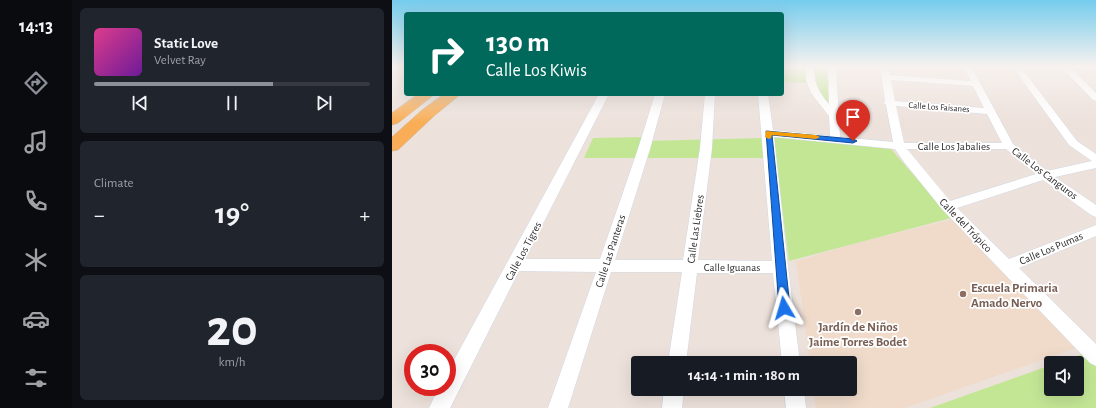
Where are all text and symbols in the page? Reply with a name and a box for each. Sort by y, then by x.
text: 14:13 [19,18,53,36]
icon: right [420,28,472,80]
text: 130 m [486,29,550,57]
text: Static Love [154,36,218,51]
text: Velvet Ray [154,54,206,67]
text: Calle Los Kiwis [486,62,587,80]
icon: directions [22,69,50,97]
icon: previous [129,92,151,114]
icon: pause [221,92,243,114]
icon: next [313,92,335,114]
pin [836,100,870,141]
street label: Calle Los Faisanes [908,101,970,114]
icon: arrive [842,106,864,128]
icon: music [22,128,50,156]
street label: Calle Los Jabalies [918,141,990,152]
street label: Calle Los Canguros [1010,145,1080,202]
text: Climate [94,177,133,190]
icon: phone [22,187,50,215]
street label: Calle Las Liebres [685,194,706,264]
street label: Calle del Trópico [937,196,994,254]
text: 19° [215,199,249,229]
text: − [94,204,105,226]
text: + [359,204,370,226]
street label: Calle Las Panteras [594,213,627,289]
street label: Calle Los Tigres [503,220,544,282]
street label: Calle Los Pumas [1018,230,1085,267]
icon: climate [22,246,50,274]
street label: Calle Iguanas [704,262,760,273]
place label: Escuela Primaria Amado Nervo [971,282,1058,310]
position arrow [763,287,805,329]
marker: Escuela Primaria Amado Nervo [958,289,968,299]
text: 20 [206,303,258,355]
icon: car [22,305,50,333]
marker: Jardín de Niños Jaime Torres Bodet [853,307,863,317]
place label: Jardín de Niños Jaime Torres Bodet [809,321,908,349]
speed limit sign: 30 [404,344,456,396]
text: km/h [219,356,245,369]
map controls [1044,356,1084,396]
button: sound [1044,356,1084,396]
icon: filters [22,364,50,392]
text: 14:14 · 1 min · 180 m [688,368,800,383]

